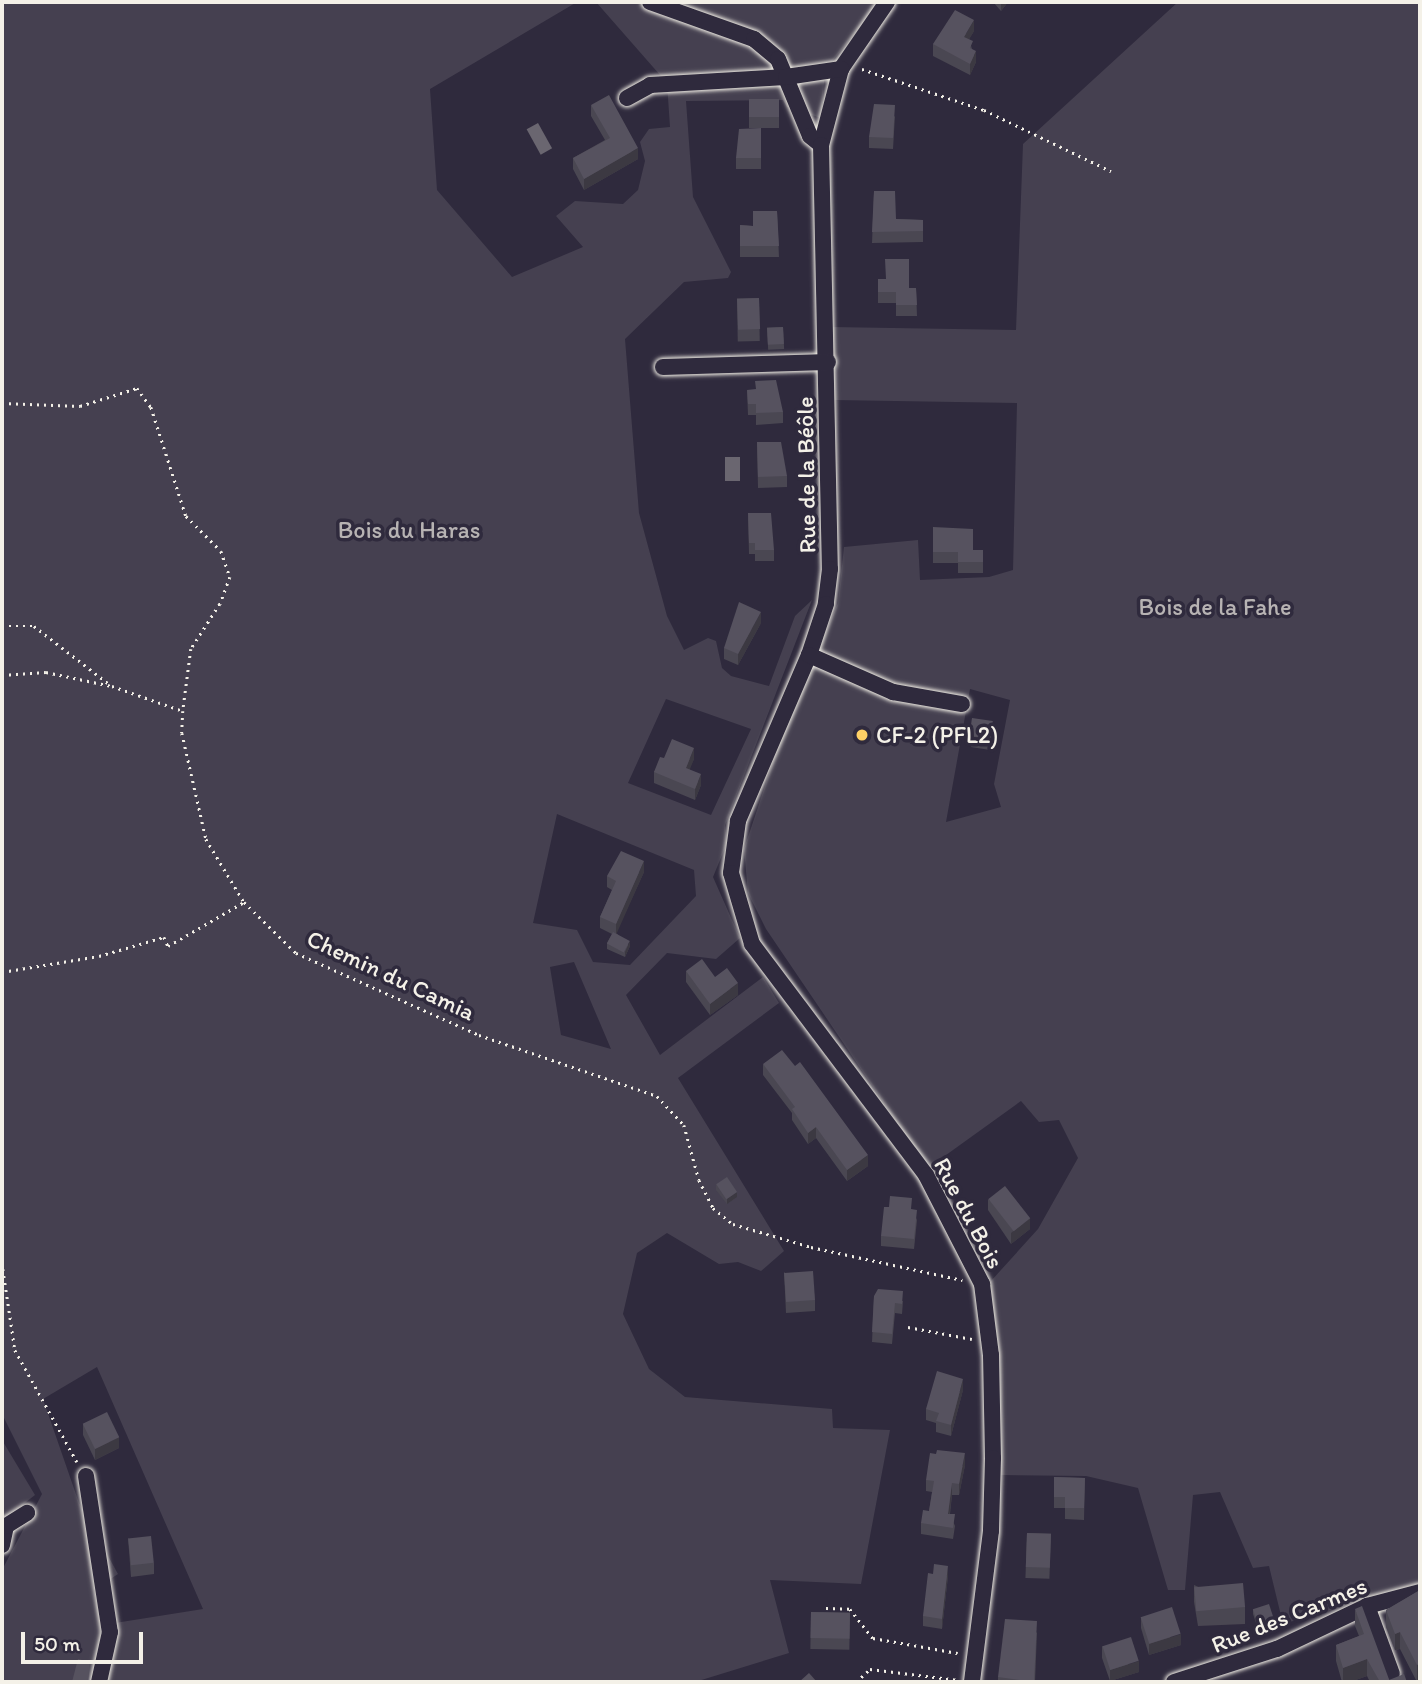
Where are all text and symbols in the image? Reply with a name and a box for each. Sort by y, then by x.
street label: Rue de la Béôle [790,396,822,554]
park label: Bois du Haras [337,516,481,544]
park label: Bois de la Fahe [1139,593,1291,621]
place label: CF-2 (PFL2) [876,721,998,749]
marker: CF-2 (PFL2) [854,727,870,743]
street label: Chemin du Camia [302,923,480,1027]
street label: Rue du Bois [928,1153,1010,1273]
street label: Rue des Carmes [1207,1571,1371,1659]
scale bar [24,1618,147,1662]
text: 50 m [34,1631,80,1656]

